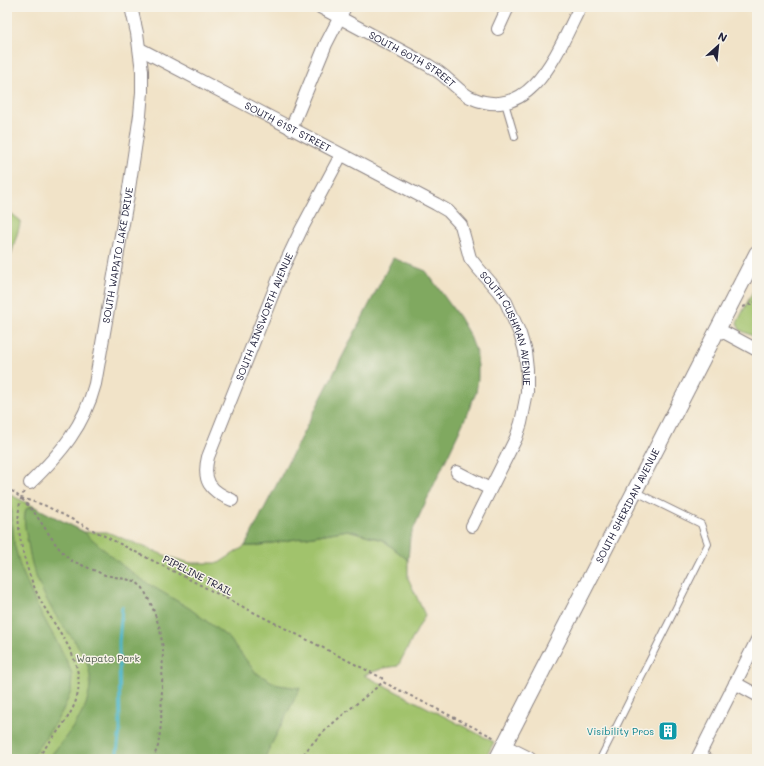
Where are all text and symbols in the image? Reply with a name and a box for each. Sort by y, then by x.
north arrow [698,26,738,66]
street label: SOUTH 60TH STREET [366,28,459,91]
text: N [716,28,730,45]
street label: SOUTH 61ST STREET [242,98,334,155]
street label: SOUTH WAPATO LAKE DRIVE [99,186,136,324]
street label: SOUTH AINSWORTH AVENUE [232,250,296,383]
street label: SOUTH CUSHMAN AVENUE [477,268,534,386]
street label: SOUTH SHERIDAN AVENUE [592,445,663,565]
street label: PIPELINE TRAIL [161,551,236,599]
park label: Wapato Park [76,651,140,665]
building icon: Visibility Pros [657,720,679,742]
place label: Visibility Pros [587,724,654,738]

